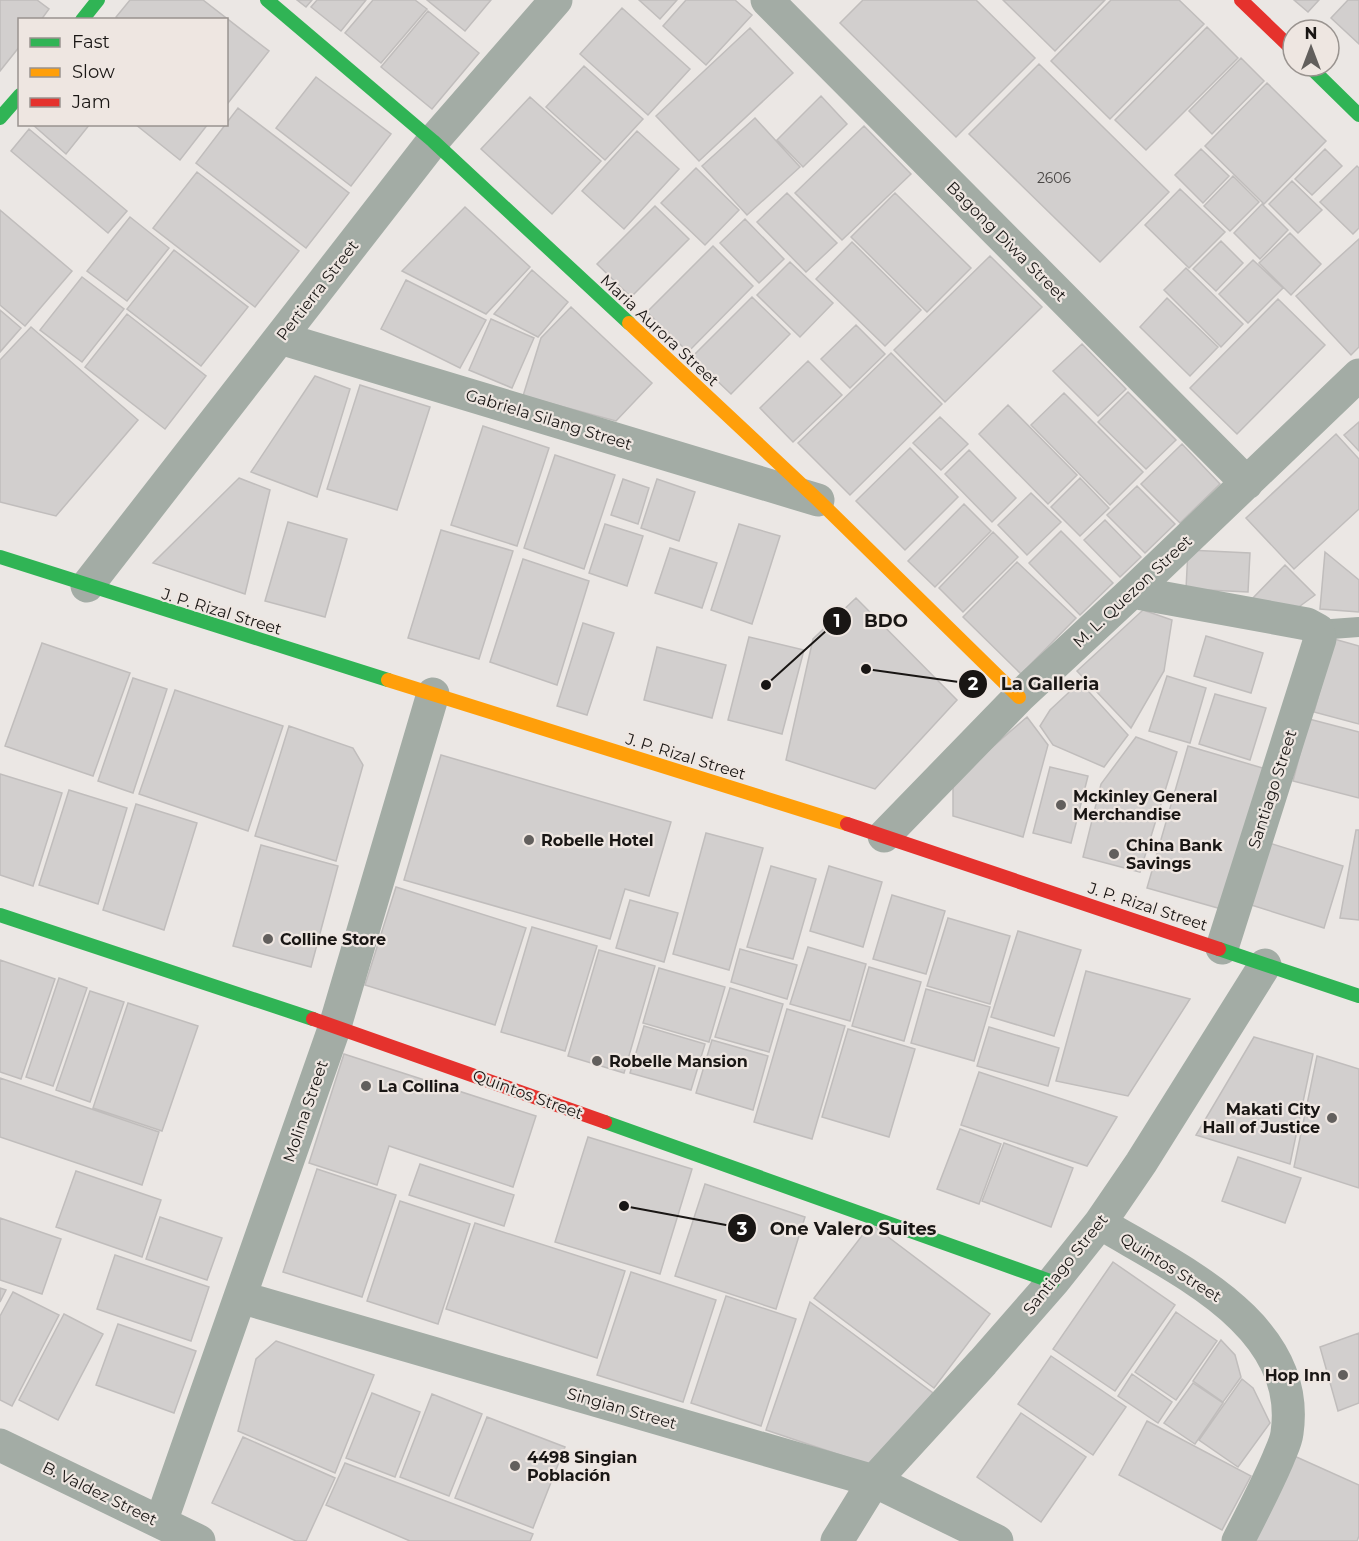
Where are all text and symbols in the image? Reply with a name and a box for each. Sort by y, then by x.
legend [18,18,228,126]
north arrow [1281,18,1341,78]
text: N [1305,24,1317,43]
text: Fast [72,31,110,53]
text: Slow [72,61,115,83]
text: Jam [71,91,111,113]
house number: 2606 [1037,169,1072,187]
street label: Bagong Diwa Street [943,177,1071,306]
street label: Pertierra Street [272,236,363,344]
street label: Maria Aurora Street [596,271,723,391]
street label: Gabriela Silang Street [463,385,635,454]
street label: M. L. Quezon Street [1069,531,1196,651]
street label: J. P. Rizal Street [159,584,285,639]
callout: BDO [822,603,920,639]
text: 1 [833,610,841,632]
text: BDO [864,610,908,632]
callout: La Galleria [958,666,1111,702]
text: 2 [968,673,979,695]
text: La Galleria [1001,673,1099,695]
street label: Santiago Street [1244,727,1301,851]
street label: J. P. Rizal Street [623,729,749,784]
place label: Mckinley General Merchandise [1073,787,1218,824]
marker: Mckinley General Merchandise [1054,798,1068,812]
place label: Robelle Hotel [541,831,654,850]
marker: Robelle Hotel [522,833,536,847]
place label: China Bank Savings [1126,836,1223,873]
marker: China Bank Savings [1107,847,1121,861]
street label: J. P. Rizal Street [1085,878,1210,935]
place label: Colline Store [280,930,386,949]
marker: Colline Store [261,932,275,946]
place label: Robelle Mansion [609,1052,748,1071]
marker: Robelle Mansion [590,1054,604,1068]
street label: Molina Street [279,1057,332,1165]
street label: Quintos Street [470,1066,586,1123]
place label: La Collina [378,1077,459,1096]
marker: La Collina [359,1079,373,1093]
place label: Makati City Hall of Justice [1202,1100,1320,1137]
marker: Makati City Hall of Justice [1325,1111,1339,1125]
callout: One Valero Suites [727,1210,948,1246]
street label: Santiago Street [1019,1210,1112,1318]
text: 3 [736,1218,748,1240]
text: One Valero Suites [770,1218,937,1240]
street label: Quintos Street [1117,1229,1225,1306]
place label: Hop Inn [1265,1366,1331,1385]
marker: Hop Inn [1336,1368,1350,1382]
street label: Singian Street [565,1384,679,1433]
place label: 4498 Singian Población [527,1448,637,1485]
street label: B. Valdez Street [40,1458,161,1530]
marker: 4498 Singian Población [508,1459,522,1473]

